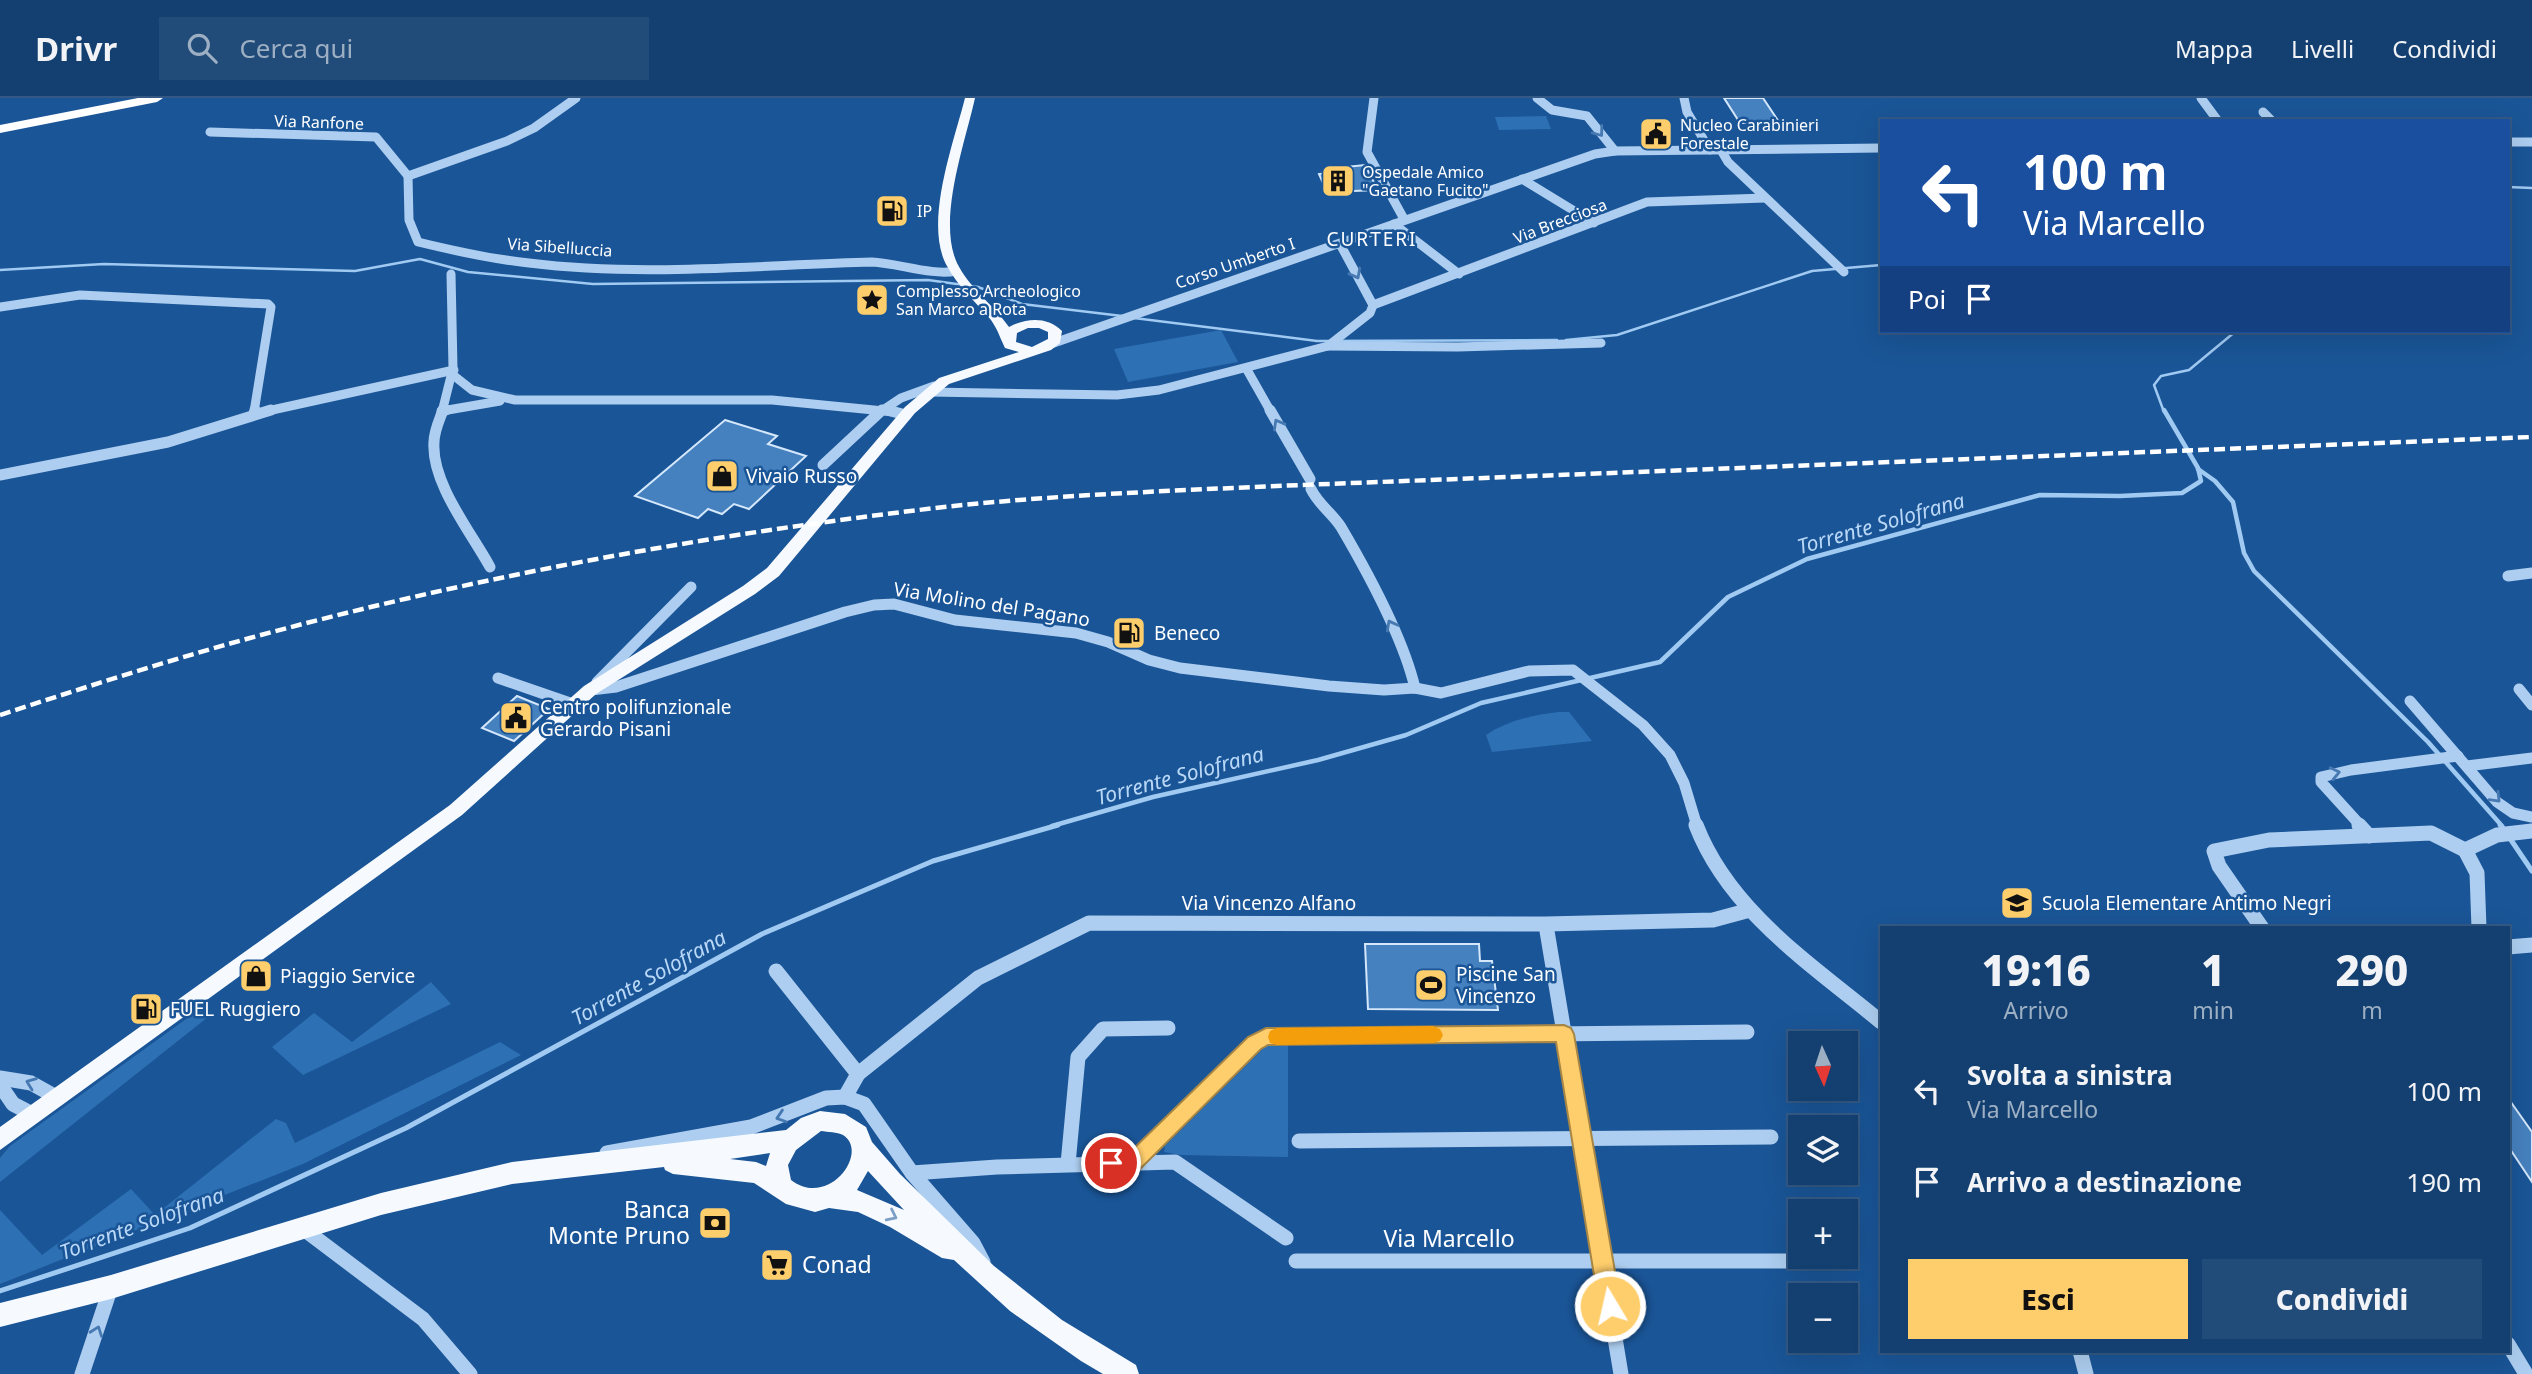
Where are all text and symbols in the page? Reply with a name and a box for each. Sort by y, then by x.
search box [159,17,649,80]
text: Drivr [35,26,117,71]
icon: search [183,29,221,67]
text: Cerca qui [239,30,353,66]
text: Mappa [2175,32,2253,65]
text: Livelli [2291,32,2354,65]
text: Condividi [2392,32,2497,65]
street label: Via Ranfone [274,109,364,135]
place label: Nucleo Carabinieri Forestale [1680,114,1819,154]
public building icon: Nucleo Carabinieri Forestale [1637,115,1675,153]
one-way arrow [1590,124,1603,136]
text: 100 m [2023,138,2168,204]
icon: left [1908,147,1999,238]
place label: Ospedale Amico "Gaetano Fucito" [1362,161,1488,201]
building icon: Ospedale Amico "Gaetano Fucito" [1319,162,1357,200]
fuel station icon: IP [873,192,911,230]
street label: Via Brecciosa [1510,193,1610,249]
place label: IP [917,200,932,222]
text: Via Marcello [2023,201,2206,244]
district label: CURTERI [1326,226,1418,252]
street label: Via Sibelluccia [507,232,613,262]
street label: Corso Umberto I [1172,232,1298,294]
one-way arrow [1348,267,1362,280]
place label: Complesso Archeologico San Marco a Rota [896,280,1081,320]
icon: arrive [1960,280,1998,318]
place icon: Complesso Archeologico San Marco a Rota [853,281,891,319]
text: Poi [1908,281,1946,317]
one-way arrow [1273,418,1286,431]
shop icon: Vivaio Russo [703,457,741,495]
place label: Vivaio Russo [746,463,857,489]
water label: Torrente Solofrana [1794,486,1968,560]
street label: Via Molino del Pagano [892,576,1092,632]
fuel station icon: Beneco [1110,614,1148,652]
one-way arrow [1386,619,1400,632]
place label: Beneco [1154,620,1220,646]
place label: Centro polifunzionale Gerardo Pisani [540,694,732,742]
public building icon: Centro polifunzionale Gerardo Pisani [497,699,535,737]
water label: Torrente Solofrana [1093,739,1267,811]
one-way arrow [2329,767,2341,781]
one-way arrow [2487,790,2500,803]
school or university icon: Scuola Elementare Antimo Negri [1998,884,2036,922]
street label: Via Vincenzo Alfano [1182,890,1356,916]
place label: Scuola Elementare Antimo Negri [2042,890,2332,916]
water label: Torrente Solofrana [566,923,731,1031]
text: 19:16 [1982,941,2091,998]
text: 1 [2201,941,2225,998]
text: 290 [2336,941,2408,998]
shop icon: Piaggio Service [237,957,275,995]
place label: Piscine San Vincenzo [1456,961,1556,1009]
place label: Piaggio Service [280,963,415,989]
sports icon: Piscine San Vincenzo [1412,966,1450,1004]
fuel station icon: FUEL Ruggiero [127,990,165,1028]
text: Arrivo [2004,994,2069,1026]
text: min [2192,994,2234,1026]
text: m [2361,994,2383,1026]
place label: FUEL Ruggiero [170,996,301,1022]
north arrow [1788,1031,1858,1101]
map controls [1788,1031,1858,1353]
text: Svolta a sinistra [1967,1057,2173,1093]
icon: left [1908,1072,1946,1110]
text: 100 m [2406,1073,2482,1109]
one-way arrow [25,1077,38,1091]
text: Via Marcello [1967,1093,2098,1125]
one-way arrow [775,1109,787,1123]
button: layers [1788,1115,1858,1185]
pin [1081,1133,1141,1193]
icon: arrive [1092,1144,1130,1182]
icon: arrive [1908,1163,1946,1201]
text: Arrivo a destinazione [1967,1164,2242,1200]
text: 190 m [2406,1164,2482,1200]
water label: Torrente Solofrana [56,1180,228,1266]
place label: Banca Monte Pruno [548,1193,690,1251]
button: + [1788,1199,1858,1269]
bank icon: Banca Monte Pruno [696,1204,734,1242]
one-way arrow [885,1208,897,1222]
street label: Via Marcello [1383,1222,1515,1254]
supermarket icon: Conad [758,1246,796,1284]
place label: Conad [802,1248,872,1280]
button: Esci [1908,1259,2188,1339]
button: Condividi [2202,1259,2482,1339]
position arrow [1573,1269,1647,1343]
button: − [1788,1283,1858,1353]
one-way arrow [89,1325,103,1337]

